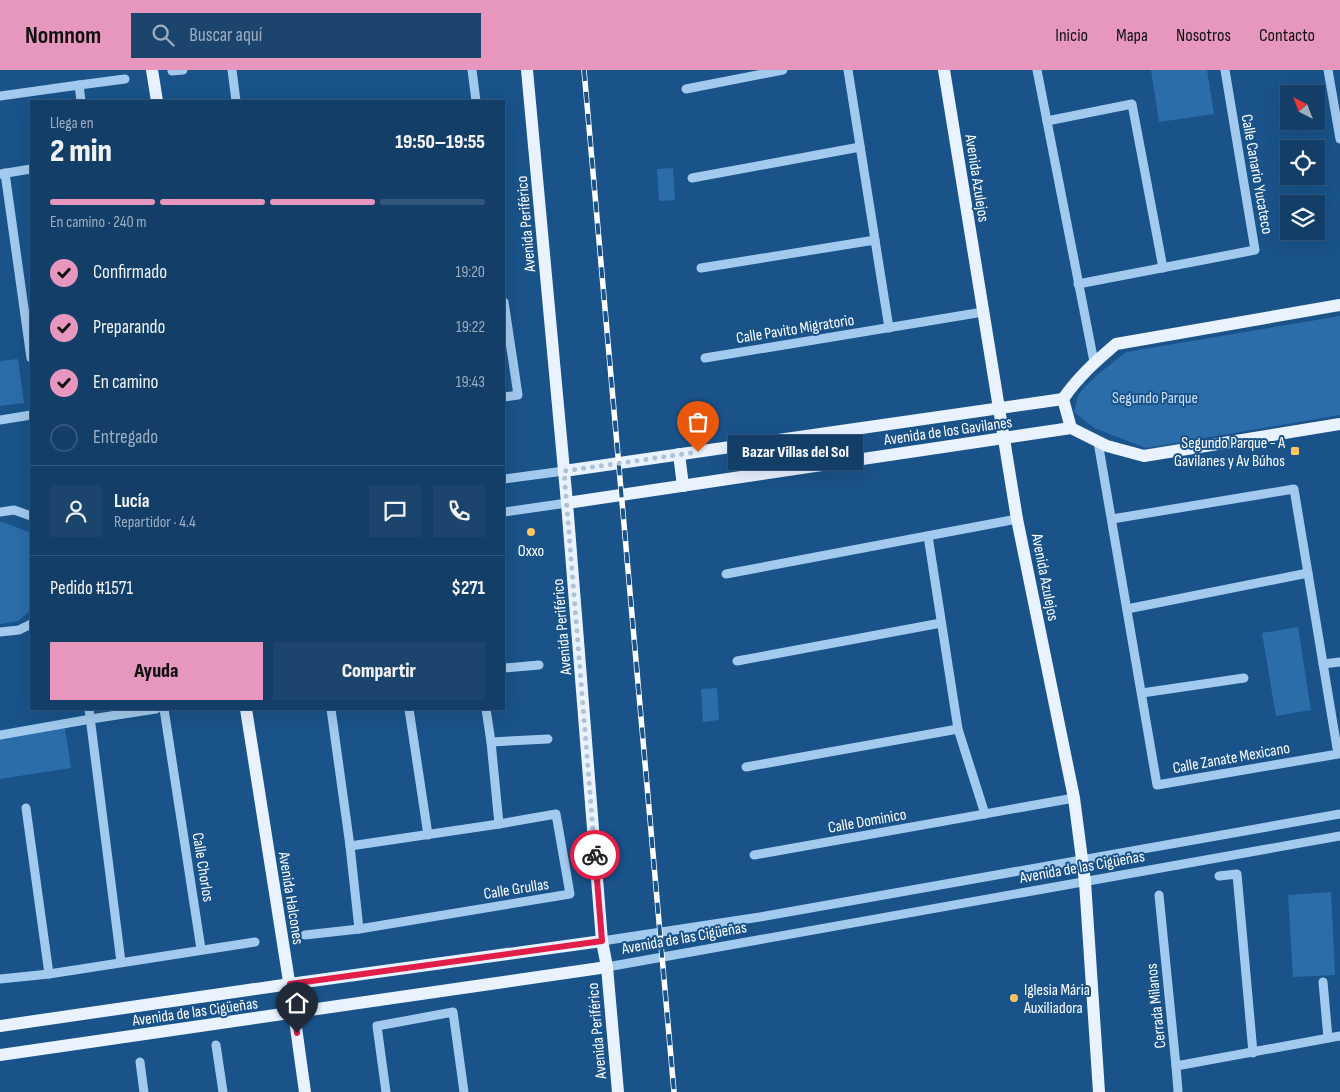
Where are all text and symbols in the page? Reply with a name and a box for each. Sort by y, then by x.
search box [131,13,481,58]
text: Nomnom [25,21,101,50]
icon: search [149,21,177,49]
text: Buscar aquí [189,24,262,47]
text: Inicio [1055,25,1088,46]
text: Mapa [1116,25,1148,46]
text: Nosotros [1176,25,1231,46]
text: Contacto [1259,25,1315,46]
north arrow [1280,85,1325,130]
map controls [1280,85,1325,240]
street label: Calle Canario Yucateco [1237,113,1276,236]
text: Llega en [50,114,94,133]
text: 19:50–19:55 [395,131,485,154]
text: 2 min [50,132,112,171]
street label: Avenida Azulejos [960,132,993,224]
button: locate [1280,140,1325,185]
street label: Avenida Periférico [513,175,540,274]
button: layers [1280,195,1325,240]
text: En camino · 240 m [50,213,146,232]
icon: check [50,259,78,287]
text: Confirmado [93,261,167,284]
text: 19:20 [456,263,485,282]
street label: Calle Pavito Migratorio [735,311,856,348]
icon: check [50,314,78,342]
text: Preparando [93,316,165,339]
text: 19:22 [456,318,485,337]
icon: check [50,369,78,397]
text: En camino [93,371,158,394]
text: 19:43 [456,373,485,392]
park label: Segundo Parque [1112,389,1198,408]
pin [677,401,719,452]
icon: bag [684,408,712,436]
street label: Avenida de los Gavilanes [882,413,1014,450]
text: Entregado [93,426,158,449]
callout: Bazar Villas del Sol [728,434,863,470]
place label: Segundo Parque - A Gavilanes y Av Búhos [1174,434,1285,471]
text: Bazar Villas del Sol [742,443,849,462]
marker: Segundo Parque - A Gavilanes y Av Búhos [1289,445,1301,457]
button: person [50,485,102,537]
button: chat [369,485,421,537]
button: phone [433,485,485,537]
text: Lucía [114,490,149,513]
text: Repartidor · 4.4 [114,513,196,532]
marker: Oxxo [525,526,537,538]
street label: Avenida Azulejos [1027,531,1062,623]
place label: Oxxo [518,542,544,561]
text: Pedido #1571 [50,577,133,600]
text: $271 [451,577,485,600]
street label: Avenida Periférico [549,578,576,677]
button: Ayuda [50,642,263,700]
button: Compartir [273,642,485,700]
street label: Calle Zanate Mexicano [1171,739,1291,778]
street label: Calle Dominico [827,805,908,838]
courier [570,830,620,880]
street label: Calle Chorlos [188,831,217,903]
icon: bike [581,841,609,869]
street label: Avenida de las Cigüeñas [1017,847,1146,888]
street label: Avenida Halcones [274,850,307,946]
street label: Calle Grullas [482,875,550,904]
street label: Avenida de las Cigüeñas [619,918,748,959]
street label: Cerrada Milanos [1143,962,1170,1049]
place label: Iglesia Mária Auxiliadora [1023,981,1090,1018]
pin [276,982,318,1033]
street label: Avenida Periférico [584,982,611,1081]
icon: home [283,989,311,1017]
marker: Iglesia Mária Auxiliadora [1008,992,1020,1004]
street label: Avenida de las Cigüeñas [130,994,259,1031]

